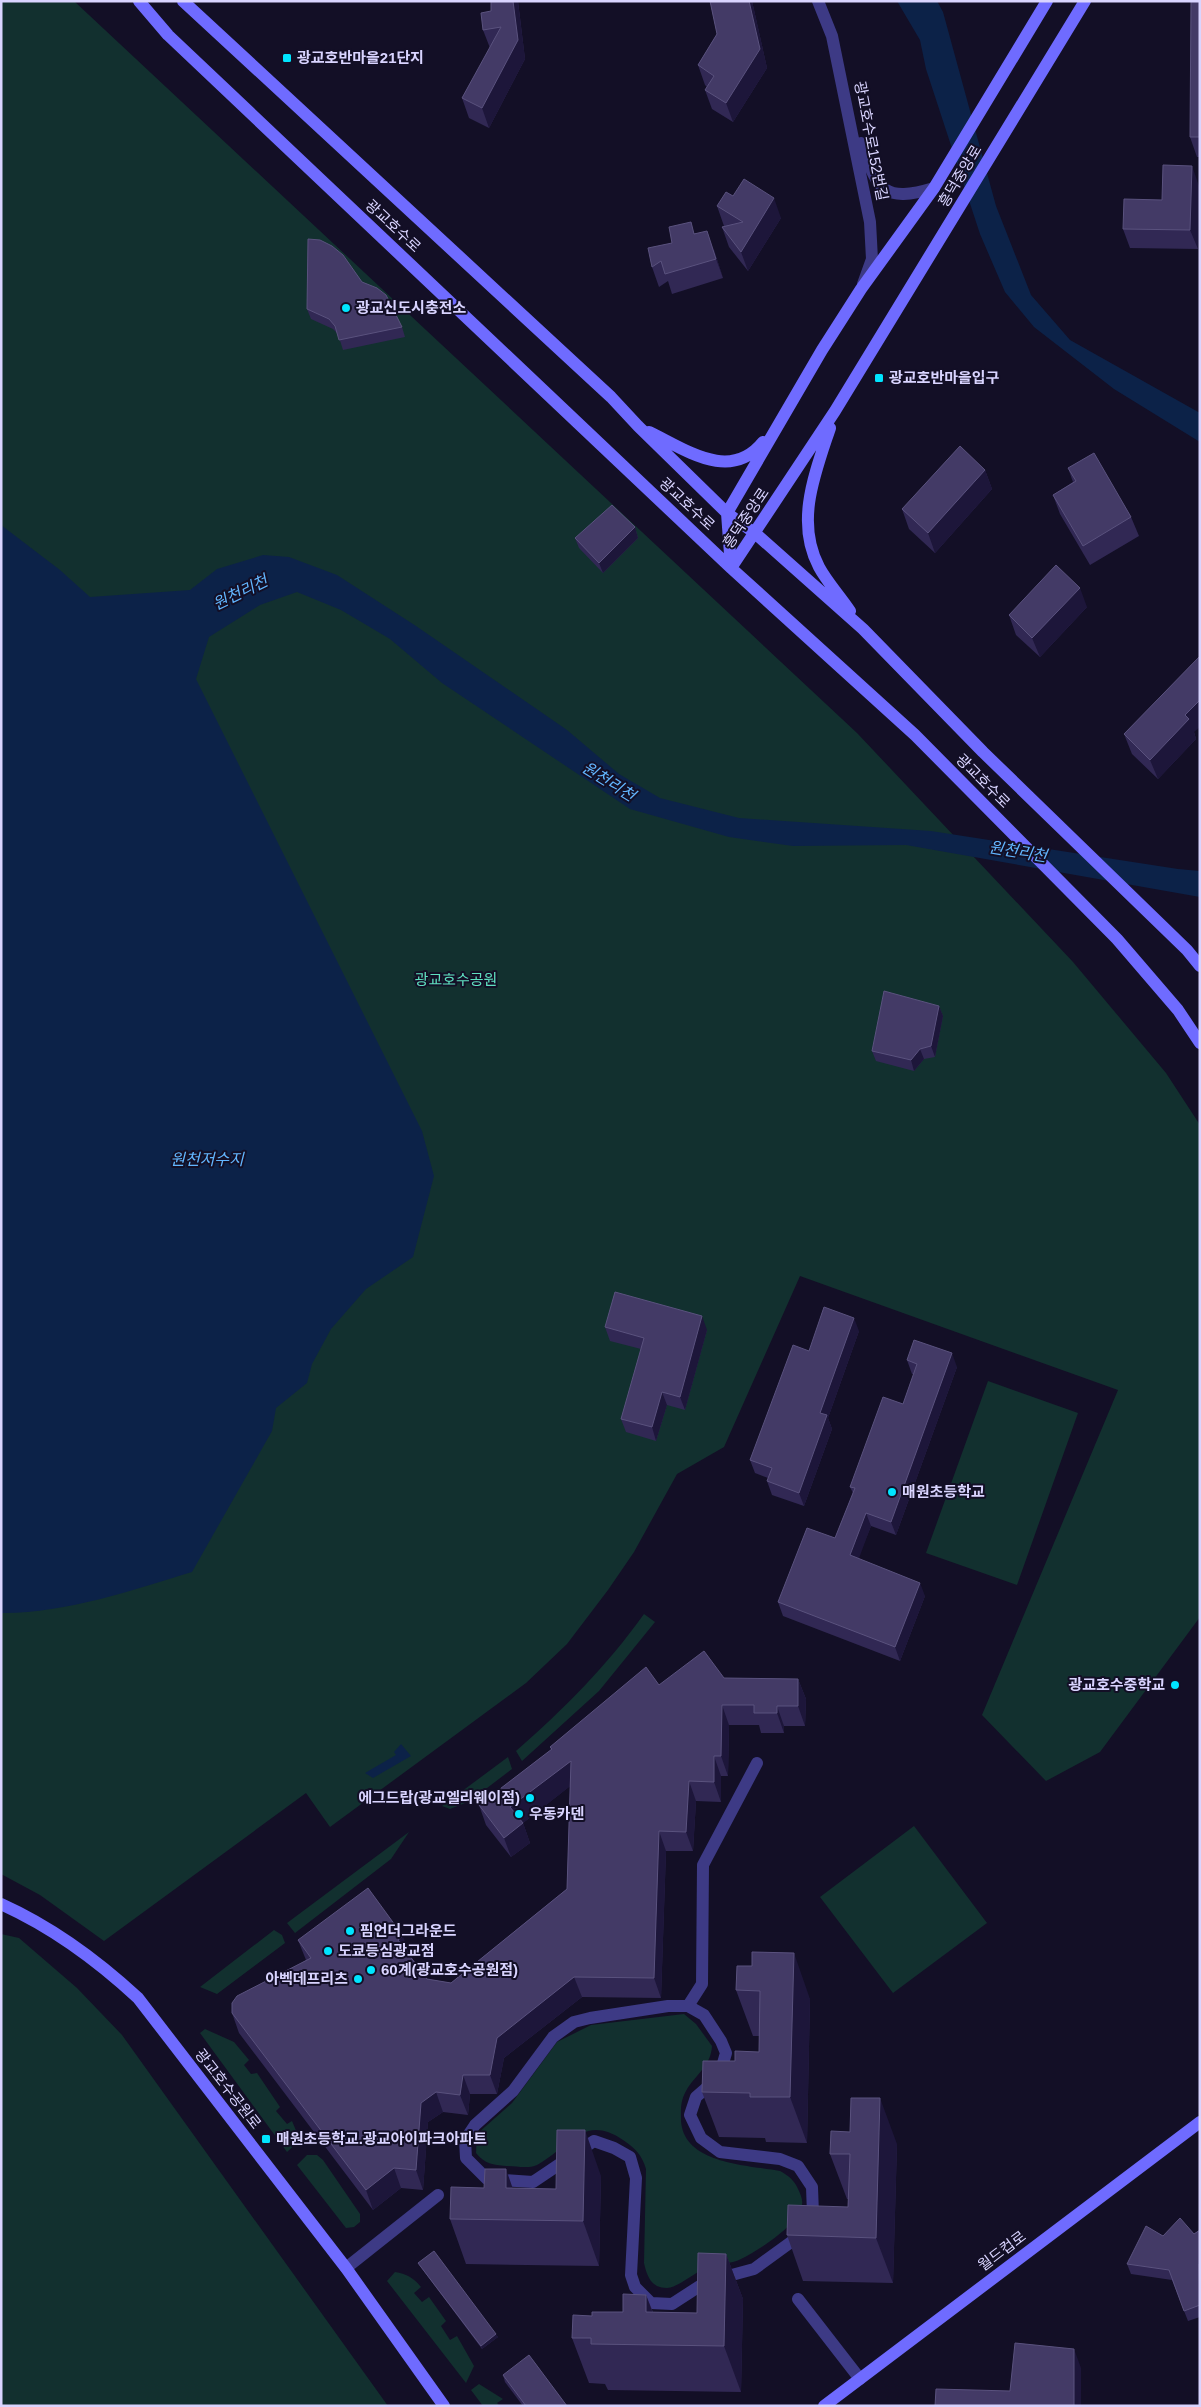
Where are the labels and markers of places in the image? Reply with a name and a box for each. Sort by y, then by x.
place label: 광교호반마을21단지 [297,49,424,66]
marker: 광교호반마을21단지 [281,52,293,64]
place label: 광교신도시충전소 [356,299,467,316]
marker: 광교신도시충전소 [340,302,352,314]
place label: 광교호반마을입구 [889,369,1000,386]
marker: 광교호반마을입구 [873,372,885,384]
place label: 매원초등학교 [902,1483,985,1500]
marker: 매원초등학교 [886,1486,898,1498]
place label: 광교호수중학교 [1068,1676,1165,1693]
marker: 광교호수중학교 [1169,1679,1181,1691]
place label: 에그드랍(광교엘리웨이점) [358,1789,520,1806]
marker: 에그드랍(광교엘리웨이점) [524,1792,536,1804]
place label: 우동카덴 [529,1805,584,1822]
marker: 우동카덴 [513,1808,525,1820]
place label: 핌언더그라운드 [360,1922,457,1939]
marker: 핌언더그라운드 [344,1925,356,1937]
place label: 도쿄등심광교점 [338,1942,435,1959]
marker: 도쿄등심광교점 [322,1945,334,1957]
place label: 60계(광교호수공원점) [381,1961,518,1978]
marker: 60계(광교호수공원점) [365,1964,377,1976]
place label: 아벡데프리츠 [265,1970,348,1987]
marker: 아벡데프리츠 [352,1973,364,1985]
place label: 매원초등학교.광교아이파크아파트 [276,2130,487,2147]
marker: 매원초등학교.광교아이파크아파트 [260,2133,272,2145]

